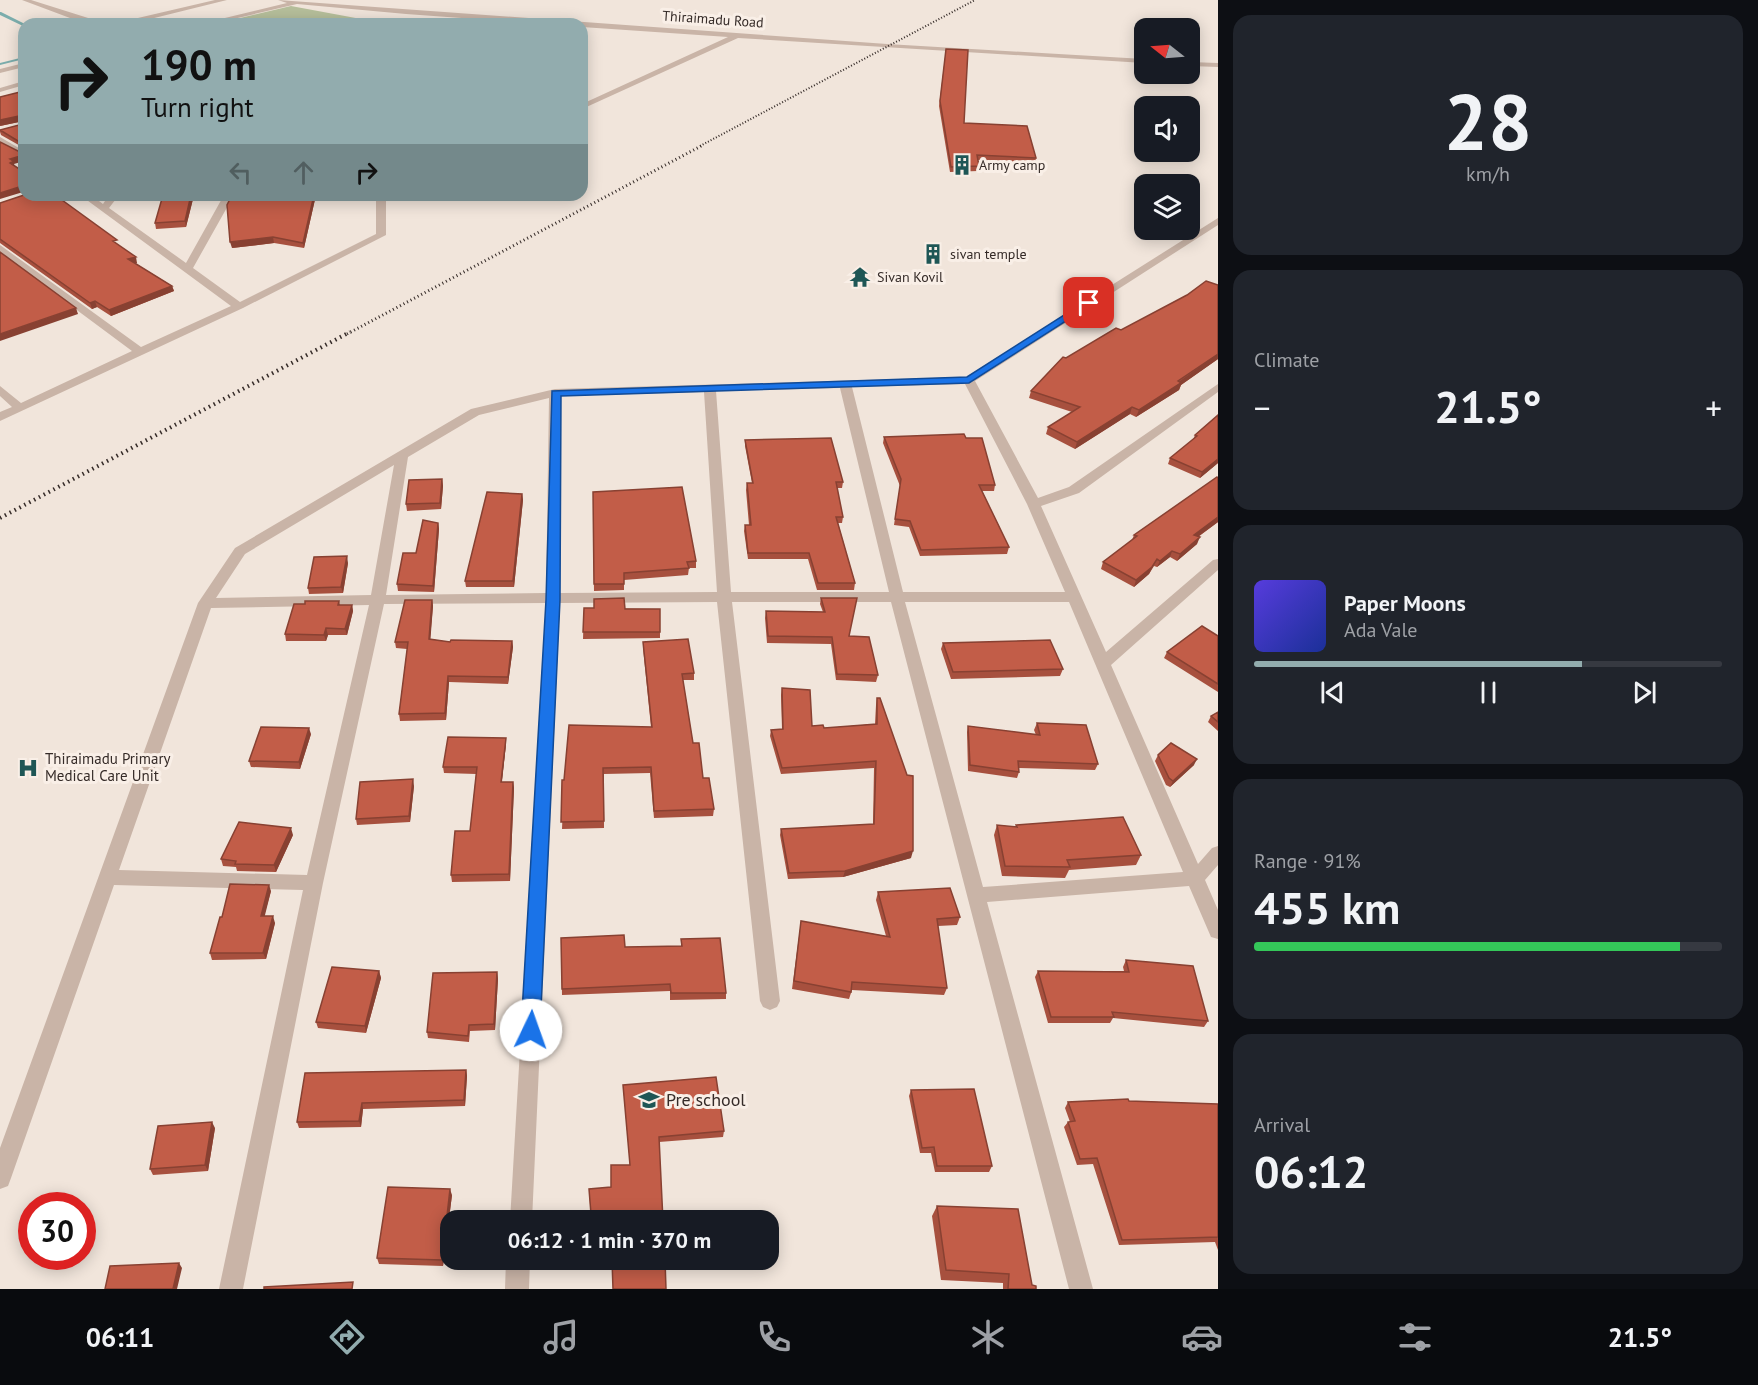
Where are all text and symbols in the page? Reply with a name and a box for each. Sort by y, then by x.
street label: Thiraimadu Road [662,6,764,32]
north arrow [1134,18,1200,84]
map controls [1134,18,1200,240]
text: 190 m [141,37,257,92]
icon: right [42,42,120,120]
text: 28 [1444,71,1532,172]
text: Turn right [141,90,254,124]
button: sound [1134,96,1200,162]
building icon: Army camp [950,153,974,177]
icon: left [224,156,257,189]
icon: ahead [287,156,320,189]
icon: right [350,156,383,189]
place label: Army camp [979,156,1045,174]
text: km/h [1466,161,1510,187]
button: layers [1134,174,1200,240]
building icon: sivan temple [921,242,945,266]
place label: sivan temple [950,245,1027,263]
temple icon: Sivan Kovil [848,265,872,289]
place label: Sivan Kovil [877,268,943,286]
pin [1063,277,1114,328]
icon: arrive [1072,286,1105,319]
text: Climate [1254,347,1320,373]
text: 21.5° [1434,377,1542,435]
text: − [1254,386,1271,429]
text: + [1705,386,1722,429]
text: Paper Moons [1344,589,1466,617]
text: Ada Vale [1344,617,1417,643]
icon: previous [1316,676,1349,709]
icon: pause [1472,676,1505,709]
icon: next [1628,676,1661,709]
place label: Thiraimadu Primary Medical Care Unit [45,749,171,785]
hospital icon: Thiraimadu Primary Medical Care Unit [16,756,40,780]
text: Range · 91% [1254,848,1361,874]
text: 455 km [1254,878,1400,936]
position arrow [499,998,563,1062]
school or university icon: Pre school [637,1088,661,1112]
place label: Pre school [666,1088,746,1111]
text: Arrival [1254,1112,1310,1138]
text: 06:12 [1254,1142,1368,1200]
speed limit sign: 30 [18,1192,96,1270]
text: 06:12 · 1 min · 370 m [508,1226,711,1254]
icon: directions [326,1316,368,1358]
icon: music [540,1316,582,1358]
icon: phone [753,1316,795,1358]
icon: climate [967,1316,1009,1358]
icon: car [1181,1316,1223,1358]
icon: filters [1394,1316,1436,1358]
text: 06:11 [86,1320,154,1354]
text: 21.5° [1608,1320,1672,1354]

